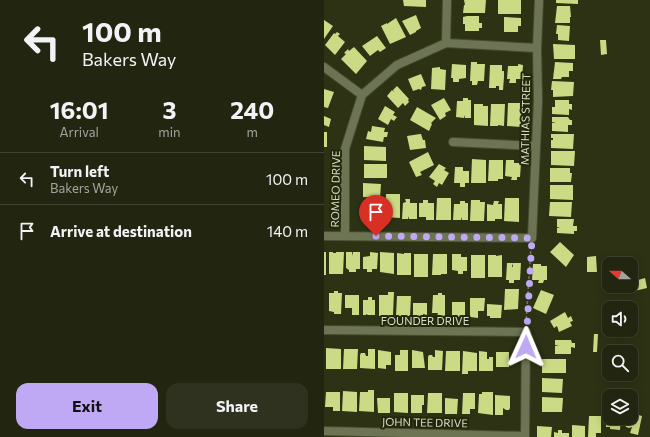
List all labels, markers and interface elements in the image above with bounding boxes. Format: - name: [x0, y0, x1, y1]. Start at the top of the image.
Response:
- text: 100 m: [82, 14, 162, 48]
- icon: left: [16, 16, 68, 68]
- text: Bakers Way: [82, 48, 176, 70]
- street label: MATHIAS STREET: [518, 73, 532, 165]
- text: 16:01: [50, 95, 109, 124]
- text: 3: [162, 95, 176, 124]
- text: 240: [230, 95, 274, 124]
- text: Arrival: [59, 124, 99, 140]
- text: min: [158, 124, 180, 140]
- text: m: [247, 124, 258, 140]
- street label: ROMEO DRIVE: [328, 151, 342, 227]
- text: Turn left: [50, 162, 109, 180]
- icon: left: [16, 168, 38, 190]
- text: 100 m: [266, 170, 308, 188]
- text: Bakers Way: [50, 180, 118, 196]
- pin: [359, 195, 393, 236]
- icon: arrive: [365, 201, 387, 223]
- icon: arrive: [16, 220, 38, 242]
- text: Arrive at destination: [50, 222, 192, 240]
- text: 140 m: [267, 222, 308, 240]
- north arrow: [602, 257, 638, 293]
- map controls: [602, 257, 638, 425]
- button: sound: [602, 301, 638, 337]
- street label: FOUNDER DRIVE: [381, 314, 469, 327]
- position arrow: [505, 326, 547, 368]
- button: search: [602, 345, 638, 381]
- button: Exit: [16, 383, 158, 429]
- button: Share: [166, 383, 308, 429]
- button: layers: [602, 389, 638, 425]
- street label: JOHN TEE DRIVE: [382, 415, 468, 430]

